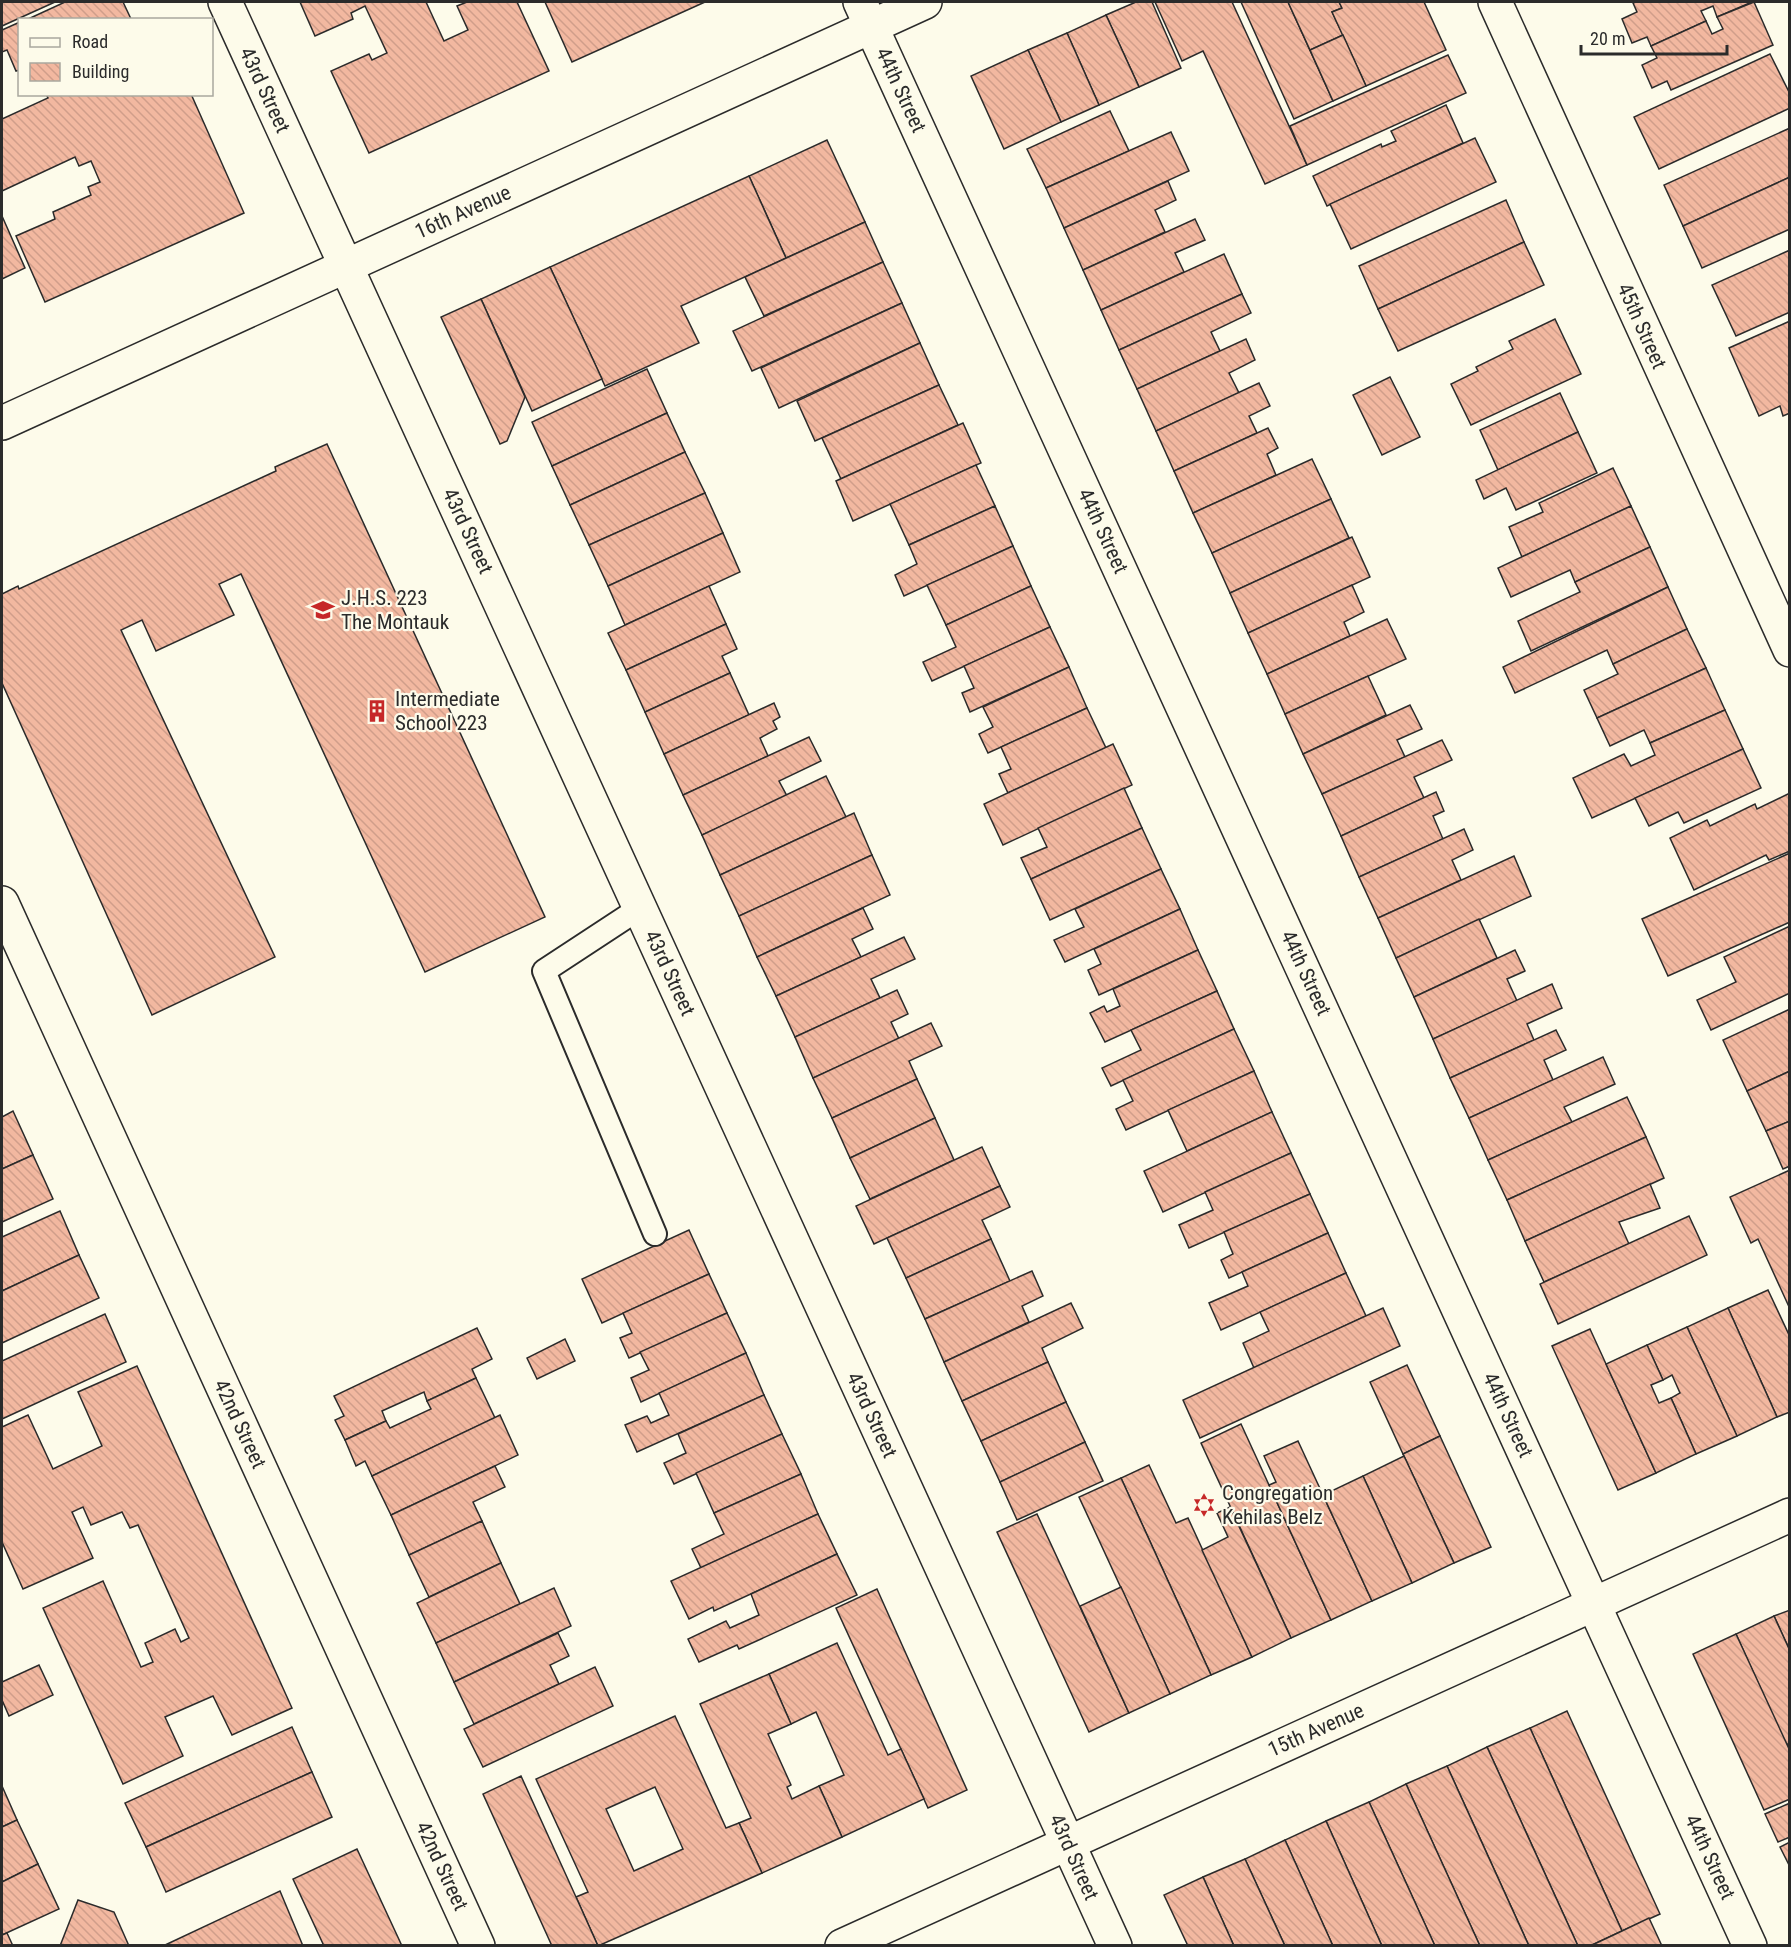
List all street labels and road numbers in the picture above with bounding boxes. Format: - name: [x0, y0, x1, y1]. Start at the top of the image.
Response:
- street label: 43rd Street: [235, 44, 295, 136]
- street label: 44th Street: [871, 44, 931, 136]
- street label: 16th Avenue: [411, 180, 515, 244]
- street label: 45th Street: [1613, 279, 1671, 373]
- street label: 43rd Street: [438, 485, 498, 577]
- street label: 44th Street: [1073, 485, 1133, 577]
- street label: 43rd Street: [640, 927, 700, 1019]
- street label: 44th Street: [1276, 927, 1336, 1019]
- street label: 43rd Street: [842, 1369, 902, 1461]
- street label: 44th Street: [1478, 1369, 1538, 1461]
- street label: 42nd Street: [209, 1376, 271, 1472]
- street label: 15th Avenue: [1264, 1698, 1368, 1762]
- street label: 43rd Street: [1044, 1810, 1104, 1904]
- street label: 44th Street: [1680, 1811, 1740, 1903]
- street label: 42nd Street: [411, 1818, 473, 1914]

